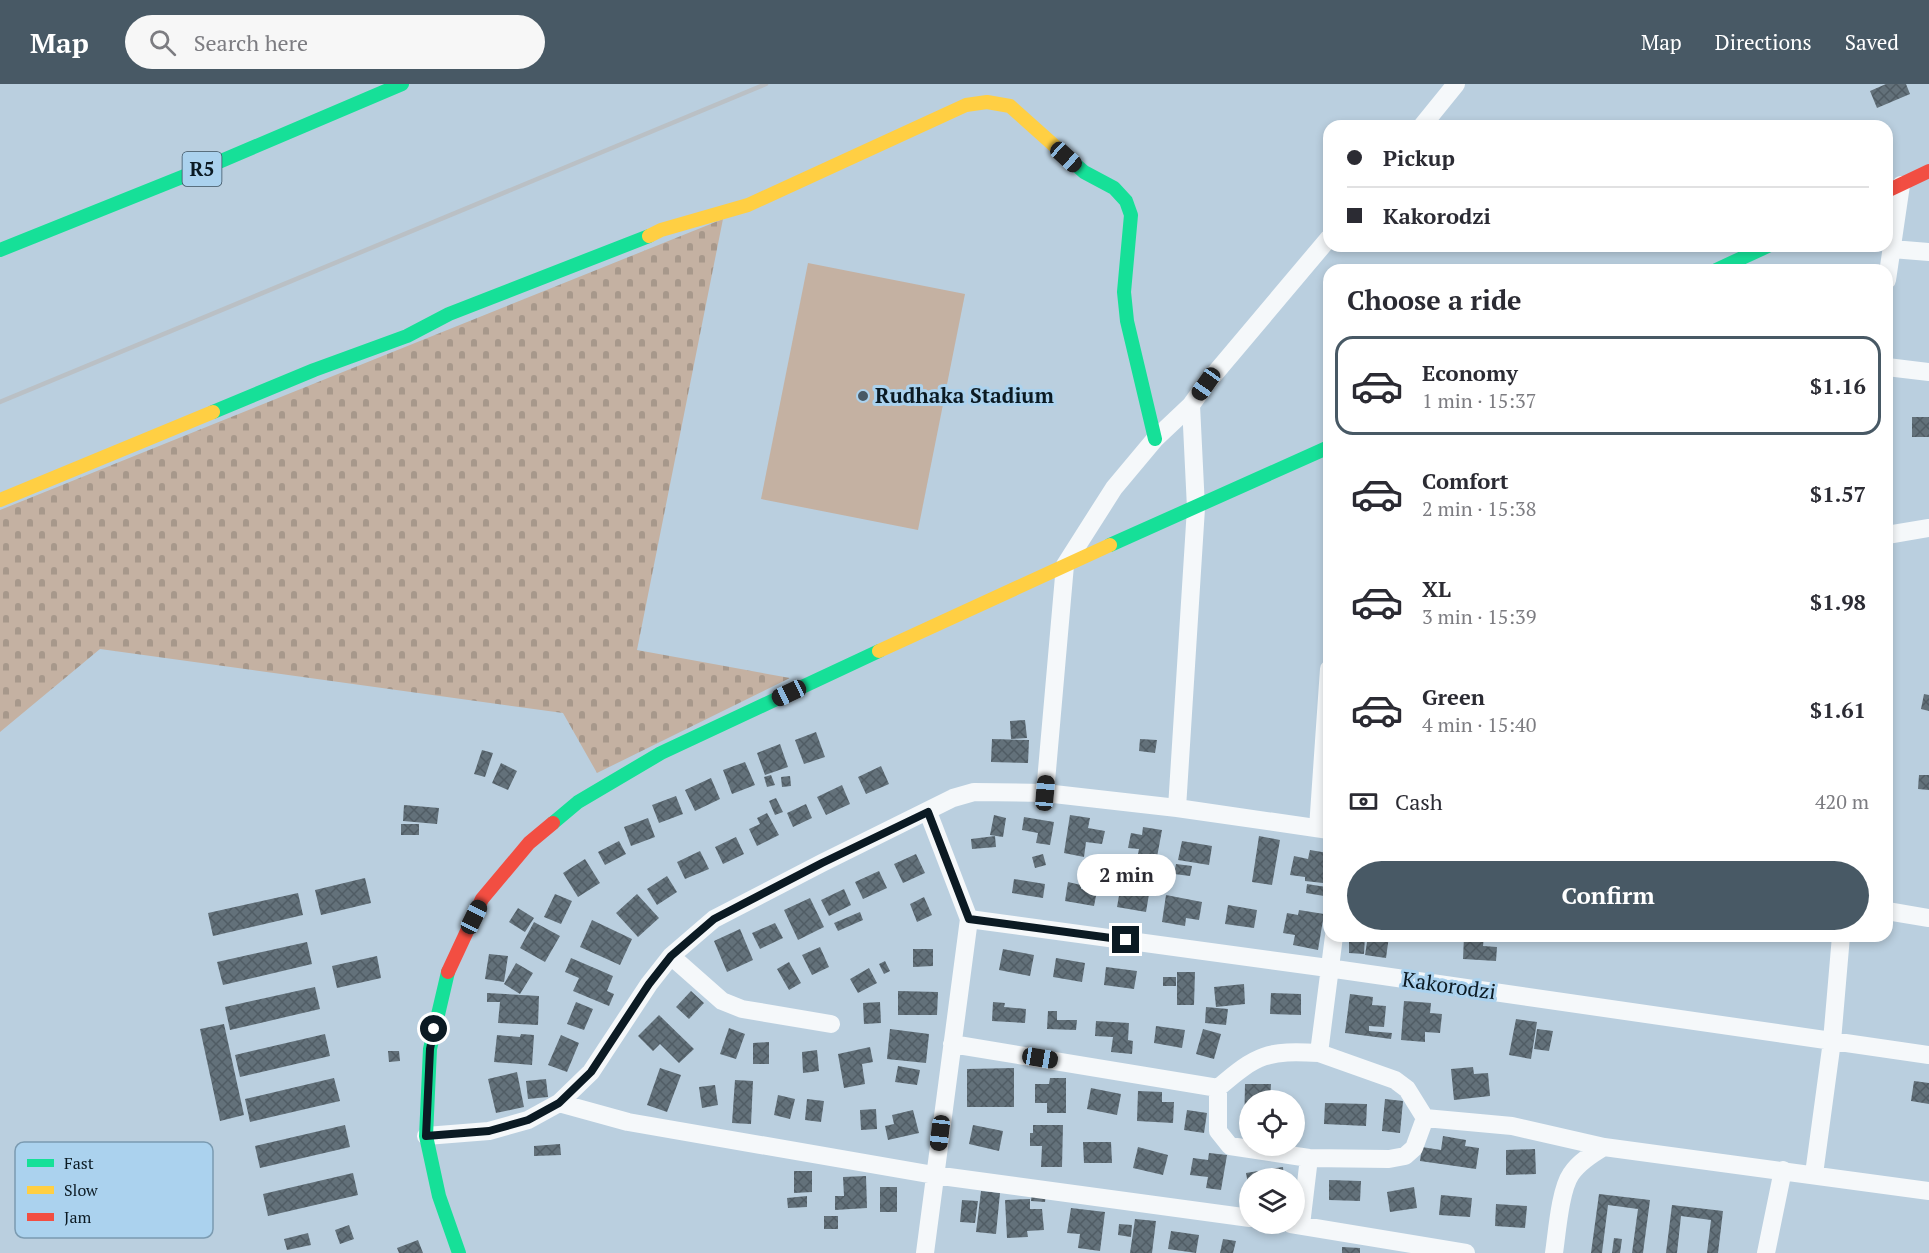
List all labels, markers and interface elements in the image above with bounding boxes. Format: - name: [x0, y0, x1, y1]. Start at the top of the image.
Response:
- search box: [125, 15, 545, 69]
- text: Map: [30, 24, 89, 61]
- icon: search: [146, 26, 179, 59]
- text: Search here: [194, 28, 308, 57]
- text: Map: [1641, 28, 1682, 56]
- text: Directions: [1715, 28, 1812, 56]
- text: Saved: [1845, 28, 1899, 56]
- car: [1047, 138, 1085, 176]
- text: Pickup: [1383, 143, 1455, 172]
- road number: R5: [182, 152, 222, 186]
- text: Kakorodzi: [1383, 201, 1491, 230]
- text: Choose a ride: [1347, 282, 1522, 318]
- text: Economy: [1422, 358, 1518, 387]
- icon: car: [1350, 359, 1404, 413]
- car: [1188, 364, 1224, 404]
- text: $1.16: [1810, 371, 1866, 400]
- place label: Rudhaka Stadium: [875, 381, 1054, 409]
- text: 1 min · 15:37: [1422, 387, 1536, 414]
- marker: Rudhaka Stadium: [856, 389, 870, 403]
- text: Comfort: [1422, 466, 1508, 495]
- icon: car: [1350, 467, 1404, 521]
- text: $1.57: [1810, 479, 1866, 508]
- text: 2 min · 15:38: [1422, 495, 1536, 522]
- text: XL: [1422, 574, 1451, 603]
- icon: car: [1350, 575, 1404, 629]
- text: $1.98: [1810, 587, 1866, 616]
- text: 3 min · 15:39: [1422, 603, 1536, 630]
- car: [769, 677, 809, 709]
- text: Green: [1422, 682, 1485, 711]
- icon: car: [1350, 683, 1404, 737]
- text: $1.61: [1810, 695, 1866, 724]
- text: 4 min · 15:40: [1422, 711, 1536, 738]
- car: [1034, 774, 1056, 812]
- icon: cash: [1347, 785, 1380, 818]
- text: Cash: [1395, 787, 1443, 816]
- text: 420 m: [1815, 788, 1869, 815]
- callout: 2 min: [1076, 853, 1176, 895]
- text: 2 min: [1099, 861, 1154, 888]
- button: Confirm: [1347, 861, 1869, 930]
- car: [458, 897, 490, 937]
- route end: [1112, 926, 1139, 953]
- street label: Kakorodzi: [1401, 965, 1498, 1005]
- route start: [420, 1015, 447, 1042]
- car: [1021, 1046, 1059, 1070]
- map controls: [1239, 1090, 1305, 1234]
- button: locate: [1239, 1090, 1305, 1156]
- car: [929, 1114, 951, 1152]
- legend: [15, 1142, 213, 1238]
- text: Fast: [64, 1152, 94, 1174]
- button: layers: [1239, 1168, 1305, 1234]
- text: Slow: [64, 1179, 98, 1201]
- text: Jam: [64, 1206, 92, 1228]

